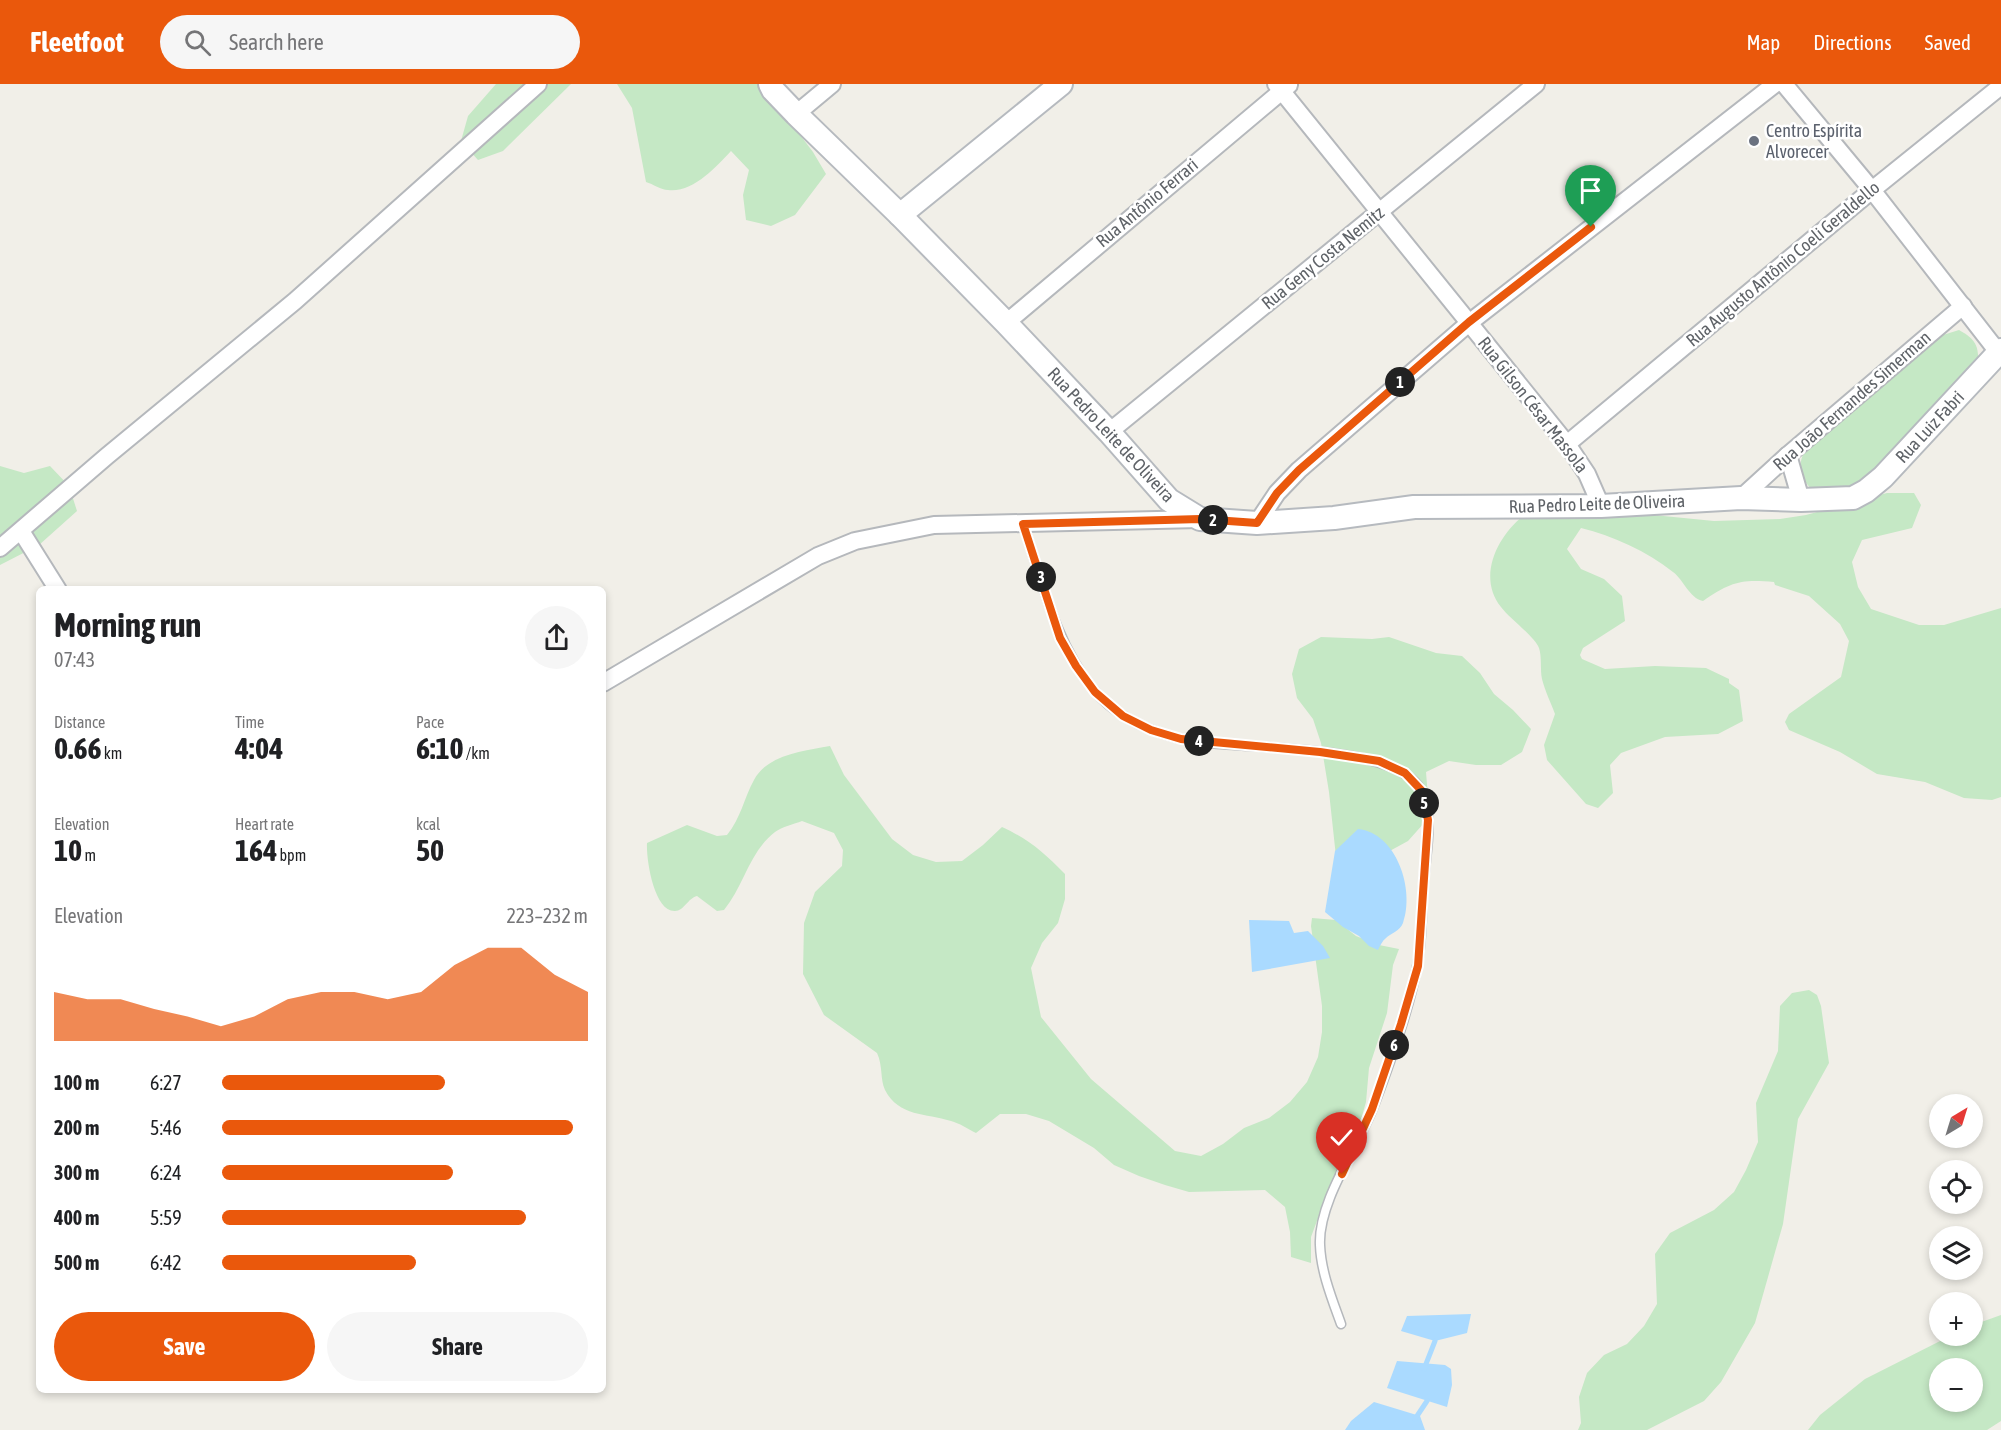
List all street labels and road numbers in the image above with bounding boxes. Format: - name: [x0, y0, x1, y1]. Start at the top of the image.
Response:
- street label: Rua Antônio Ferrari: [1091, 154, 1202, 251]
- street label: Rua Augusto Antônio Coeli Geraldello: [1682, 177, 1884, 351]
- street label: Rua Geny Costa Nemitz: [1257, 202, 1389, 313]
- street label: Rua João Fernandes Simerman: [1769, 326, 1935, 475]
- street label: Rua Gilson César Massola: [1474, 333, 1593, 477]
- street label: Rua Pedro Leite de Oliveira: [1044, 363, 1179, 506]
- street label: Rua Luiz Fabri: [1891, 386, 1968, 467]
- street label: Rua Pedro Leite de Oliveira: [1508, 490, 1685, 517]

